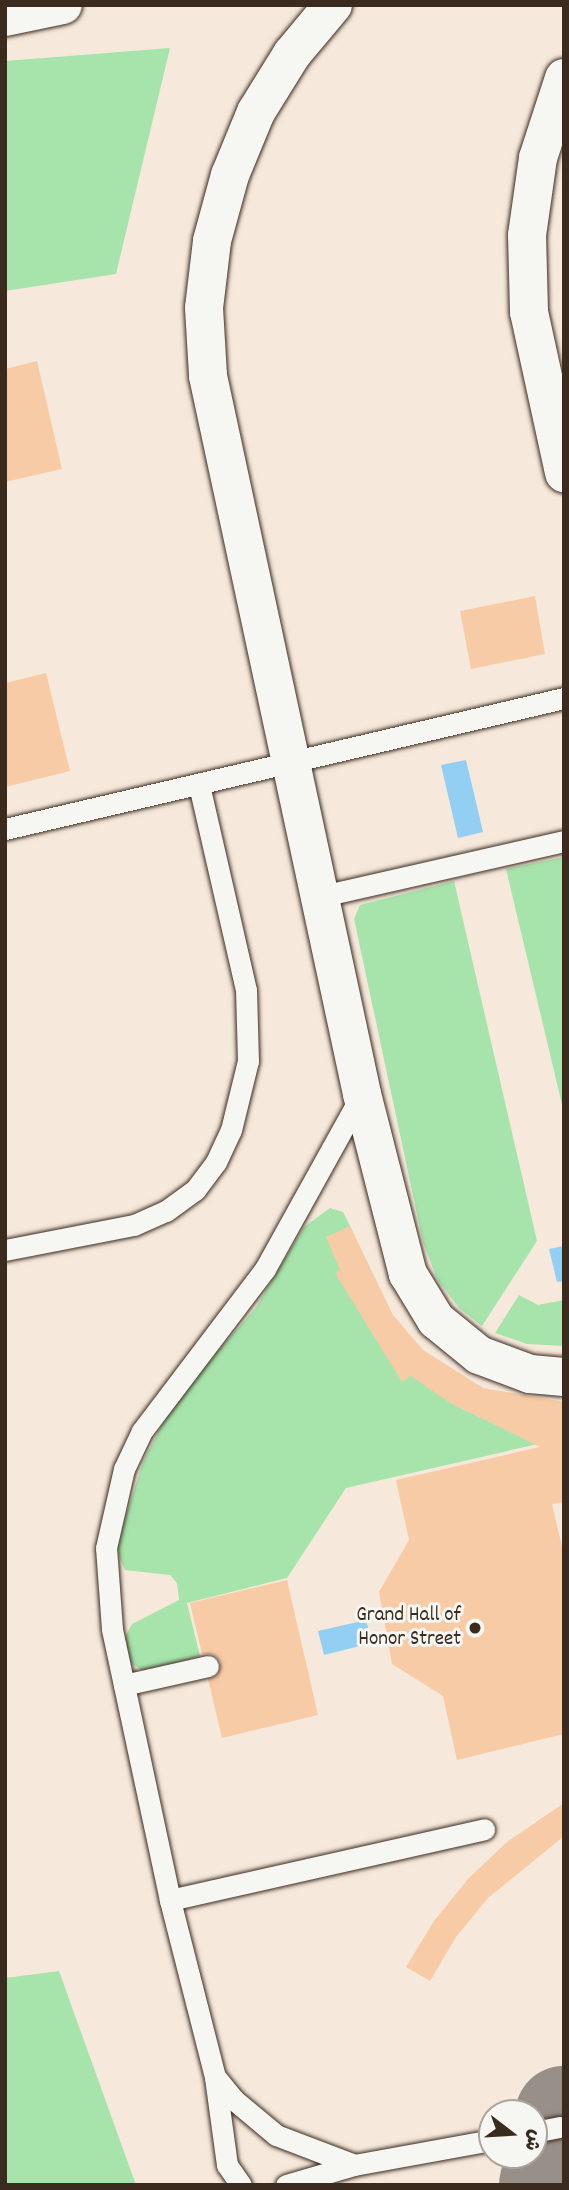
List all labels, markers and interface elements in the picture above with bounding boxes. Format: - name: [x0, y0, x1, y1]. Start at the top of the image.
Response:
- place label: Grand Hall of Honor Street: [356, 1603, 461, 1653]
- marker: Grand Hall of Honor Street: [467, 1620, 483, 1636]
- north arrow: [478, 2099, 548, 2169]
- text: ش: [516, 2126, 548, 2154]

